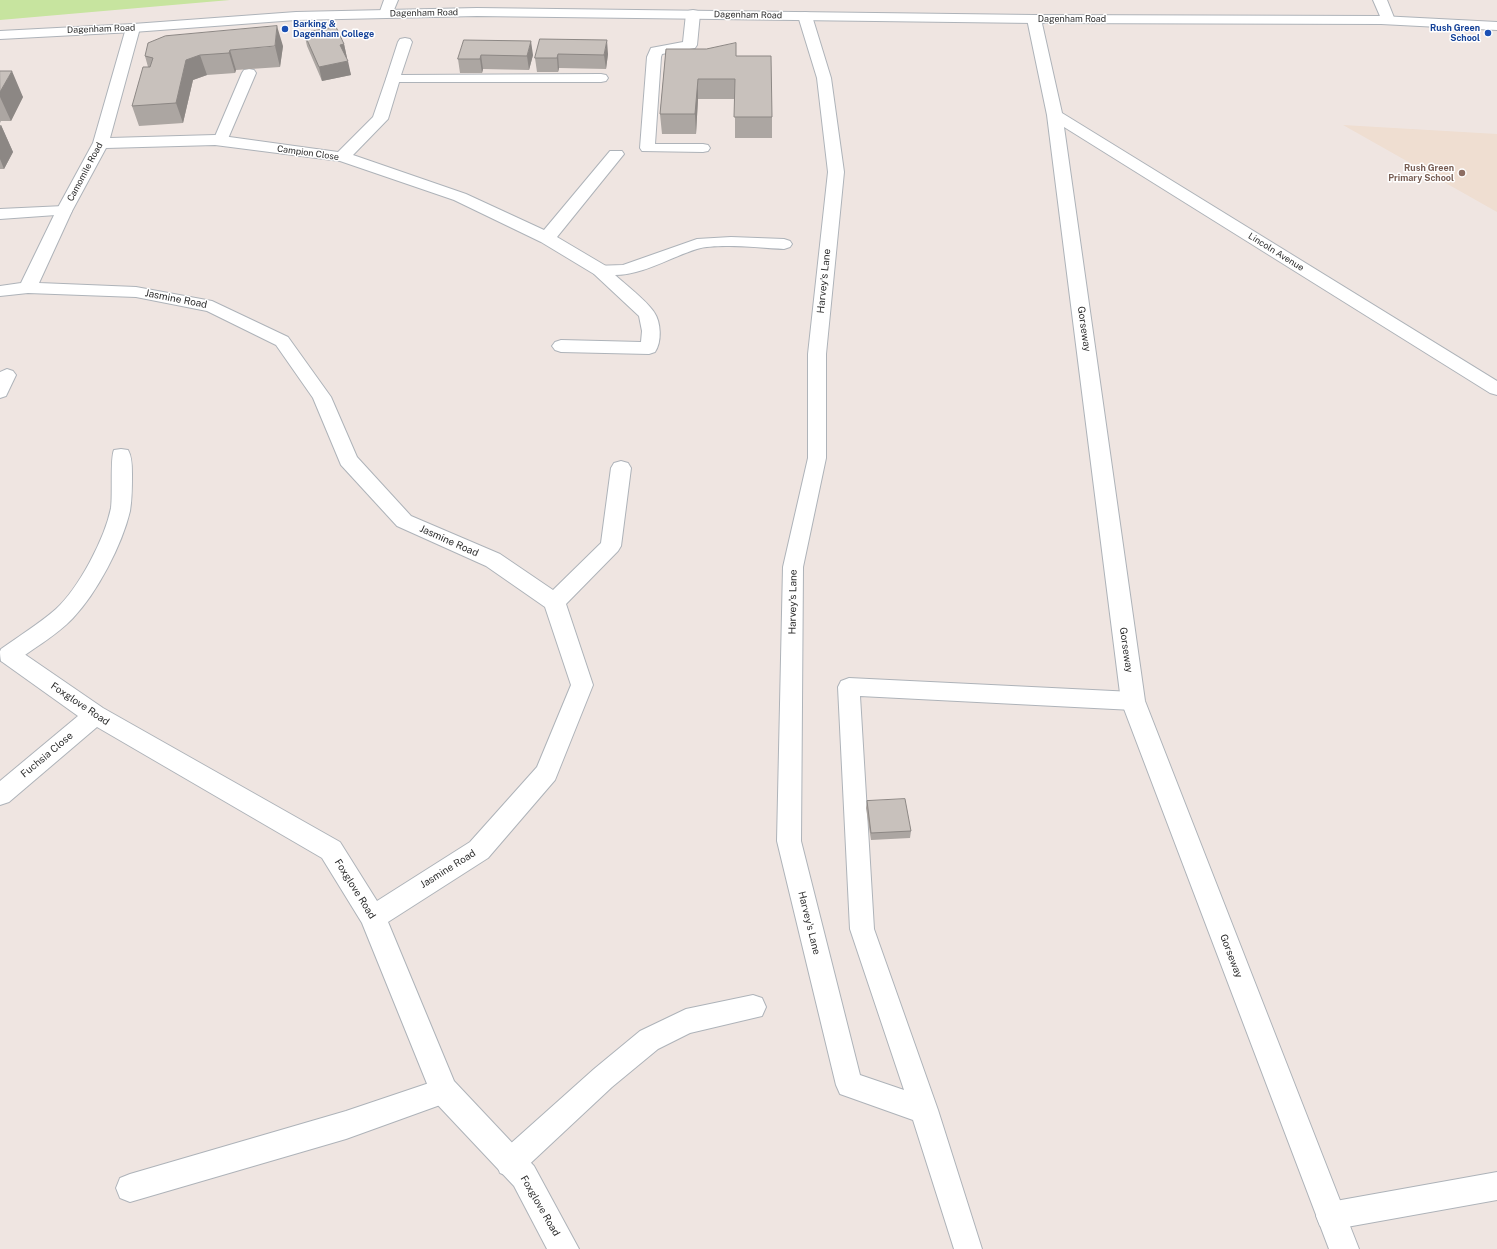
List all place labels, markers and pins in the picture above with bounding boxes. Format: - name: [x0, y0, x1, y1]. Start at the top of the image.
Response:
- place label: Barking & Dagenham College: [293, 19, 374, 40]
- place label: Rush Green School: [1430, 23, 1480, 44]
- marker: Barking & Dagenham College: [280, 24, 290, 34]
- marker: Rush Green School: [1483, 28, 1493, 38]
- place label: Rush Green Primary School: [1388, 163, 1454, 184]
- marker: Rush Green Primary School: [1457, 168, 1467, 178]

